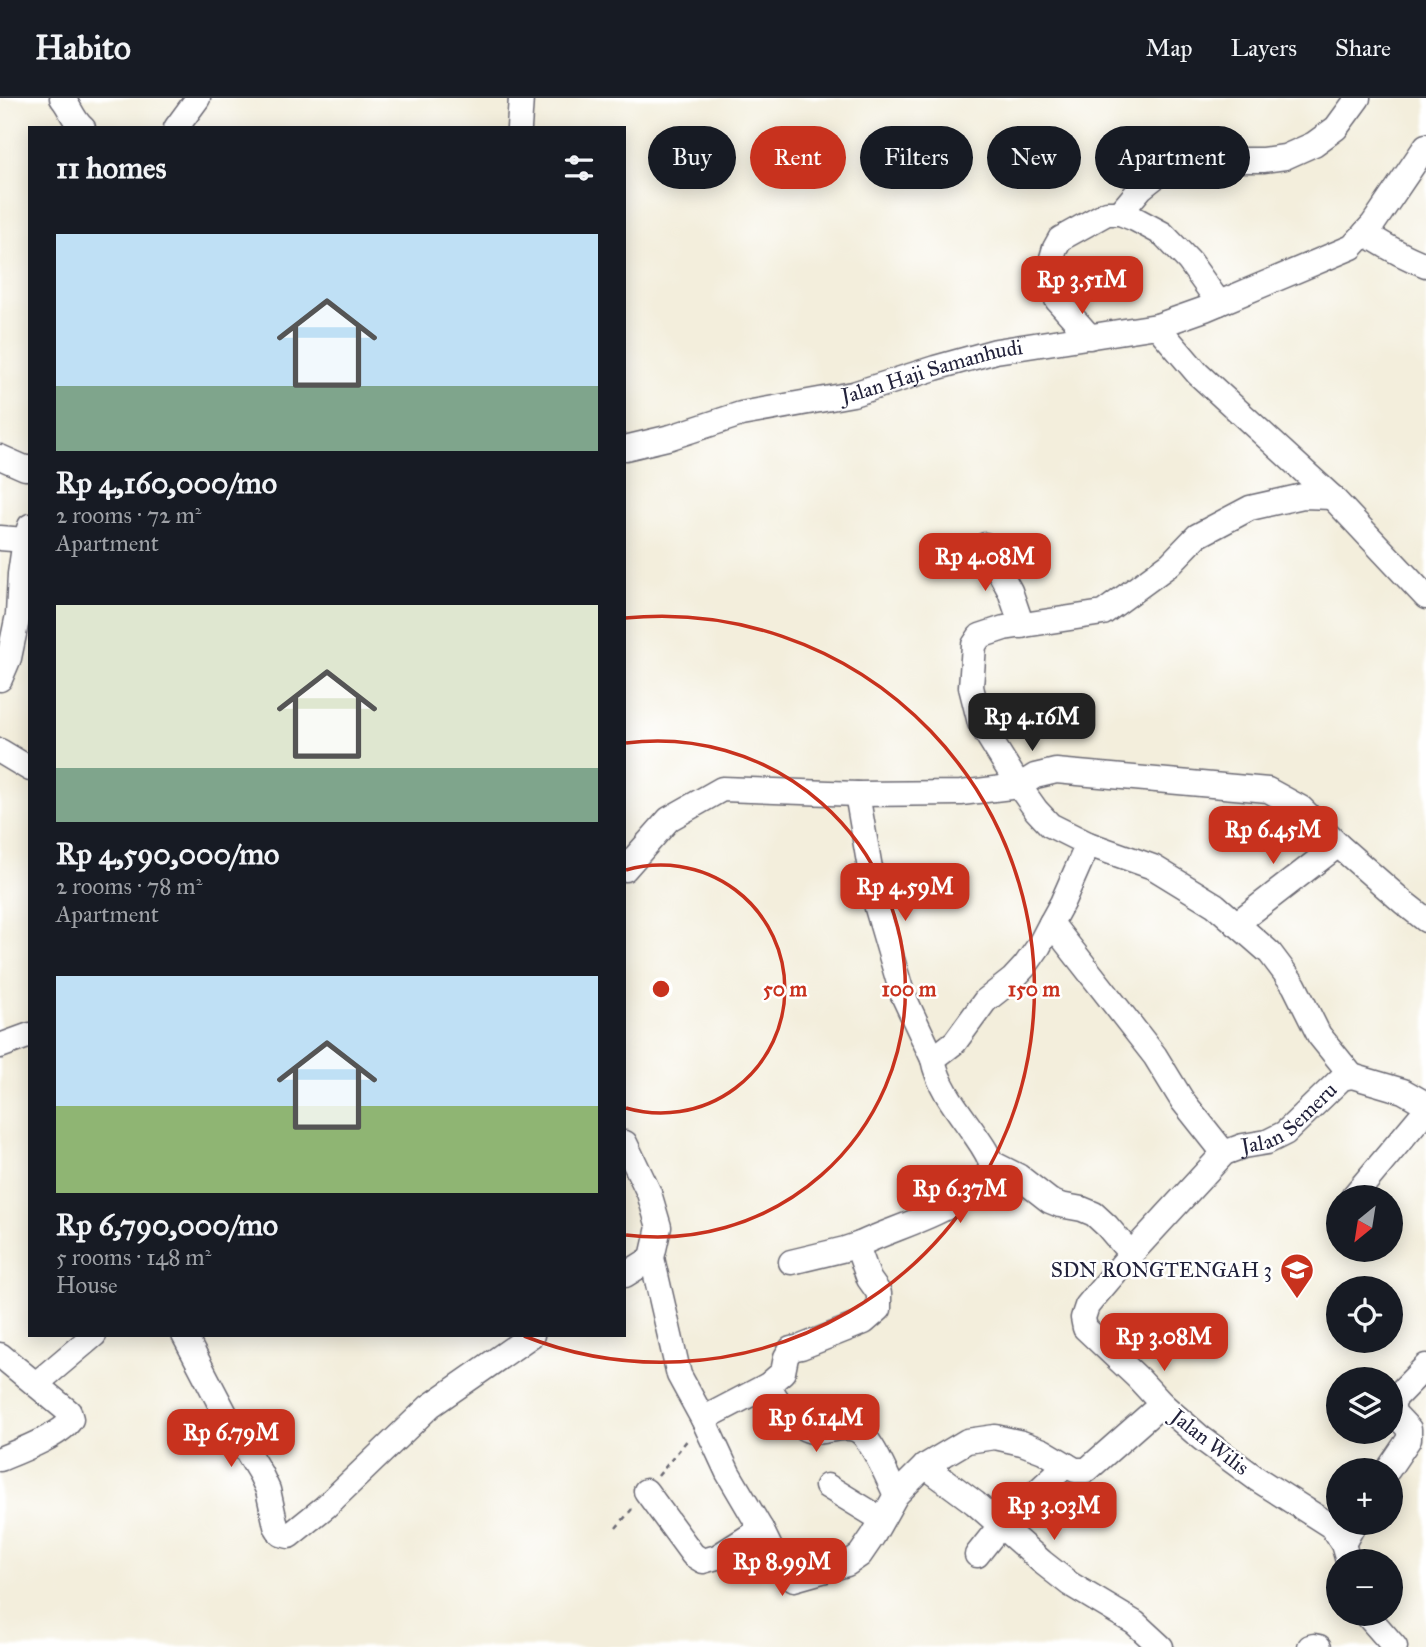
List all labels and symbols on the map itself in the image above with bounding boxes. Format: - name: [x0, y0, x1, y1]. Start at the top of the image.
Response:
- pin: Rp 3.51M: [1010, 256, 1154, 316]
- street label: Jalan Haji Samanhudi: [837, 334, 1025, 409]
- pin: Rp 4.08M: [913, 533, 1057, 593]
- pin: Rp 4.16M: [960, 694, 1104, 753]
- pin: Rp 6.45M: [1201, 806, 1345, 866]
- pin: Rp 4.59M: [833, 864, 977, 923]
- text: 50 m: [763, 976, 807, 1002]
- text: 100 m: [882, 976, 937, 1002]
- text: 150 m: [1008, 976, 1060, 1002]
- centre of rings: [649, 977, 673, 1001]
- street label: Jalan Semeru: [1237, 1077, 1343, 1159]
- pin: Rp 6.37M: [888, 1166, 1032, 1225]
- north arrow: [1326, 1185, 1404, 1262]
- school or university icon: SDN RONGTENGAH 3: [1278, 1251, 1316, 1300]
- place label: SDN RONGTENGAH 3: [1051, 1257, 1272, 1283]
- pin: Rp 3.08M: [1092, 1314, 1236, 1373]
- pin: Rp 6.14M: [744, 1394, 888, 1454]
- street label: Jalan Wilis: [1164, 1402, 1254, 1481]
- pin: Rp 6.79M: [159, 1410, 303, 1469]
- pin: Rp 3.03M: [982, 1482, 1126, 1542]
- pin: Rp 8.99M: [710, 1538, 854, 1598]

